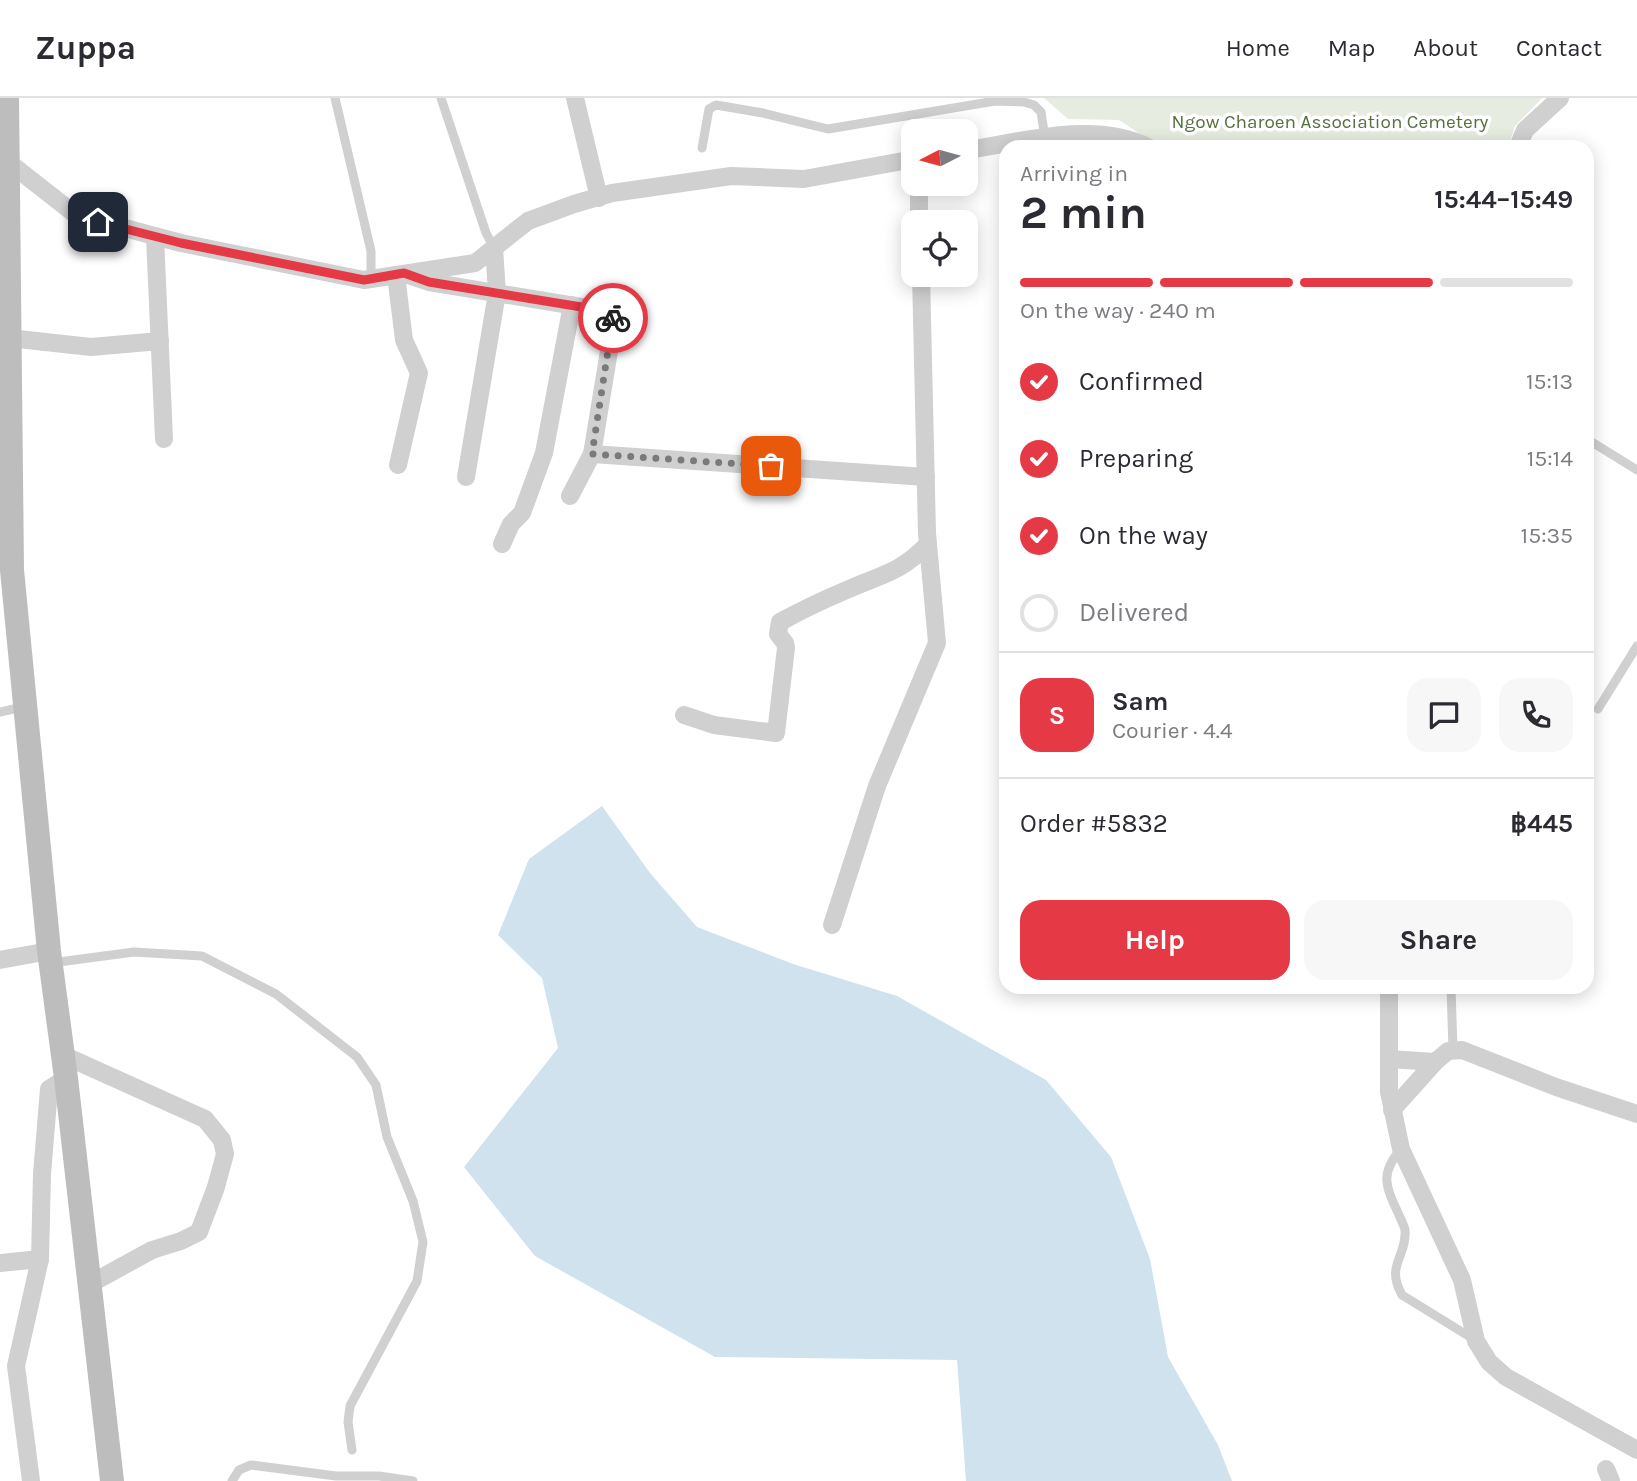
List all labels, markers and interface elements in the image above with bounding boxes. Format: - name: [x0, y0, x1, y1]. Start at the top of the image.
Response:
- text: Zuppa: [35, 29, 136, 67]
- text: Home: [1226, 34, 1290, 62]
- text: Map: [1328, 34, 1375, 62]
- text: About: [1413, 34, 1478, 62]
- text: Contact: [1516, 34, 1602, 62]
- park label: Ngow Charoen Association Cemetery: [1172, 111, 1489, 133]
- north arrow: [901, 119, 978, 196]
- map controls: [901, 119, 978, 287]
- text: Arriving in: [1020, 160, 1128, 187]
- text: 15:44–15:49: [1434, 184, 1573, 215]
- text: 2 min: [1020, 186, 1147, 240]
- pin: [68, 192, 128, 252]
- icon: home: [79, 203, 117, 241]
- button: locate: [901, 210, 978, 287]
- courier: [578, 283, 648, 353]
- text: On the way · 240 m: [1020, 297, 1216, 324]
- icon: bike: [594, 299, 632, 337]
- icon: check: [1020, 363, 1058, 401]
- text: Confirmed: [1079, 366, 1204, 397]
- text: 15:13: [1526, 368, 1573, 395]
- pin: [741, 436, 801, 496]
- icon: check: [1020, 440, 1058, 478]
- text: Preparing: [1079, 443, 1193, 474]
- text: 15:14: [1527, 445, 1573, 472]
- icon: bag: [752, 447, 790, 485]
- icon: check: [1020, 517, 1058, 555]
- text: On the way: [1079, 520, 1208, 551]
- text: 15:35: [1521, 522, 1573, 549]
- text: Delivered: [1079, 597, 1189, 628]
- button: chat: [1407, 678, 1481, 752]
- button: phone: [1499, 678, 1573, 752]
- text: Sam: [1112, 686, 1168, 717]
- text: S: [1049, 700, 1065, 731]
- text: Courier · 4.4: [1112, 717, 1233, 744]
- text: Order #5832: [1020, 808, 1168, 839]
- text: ฿445: [1510, 808, 1573, 839]
- button: Help: [1020, 900, 1290, 980]
- button: Share: [1304, 900, 1573, 980]

